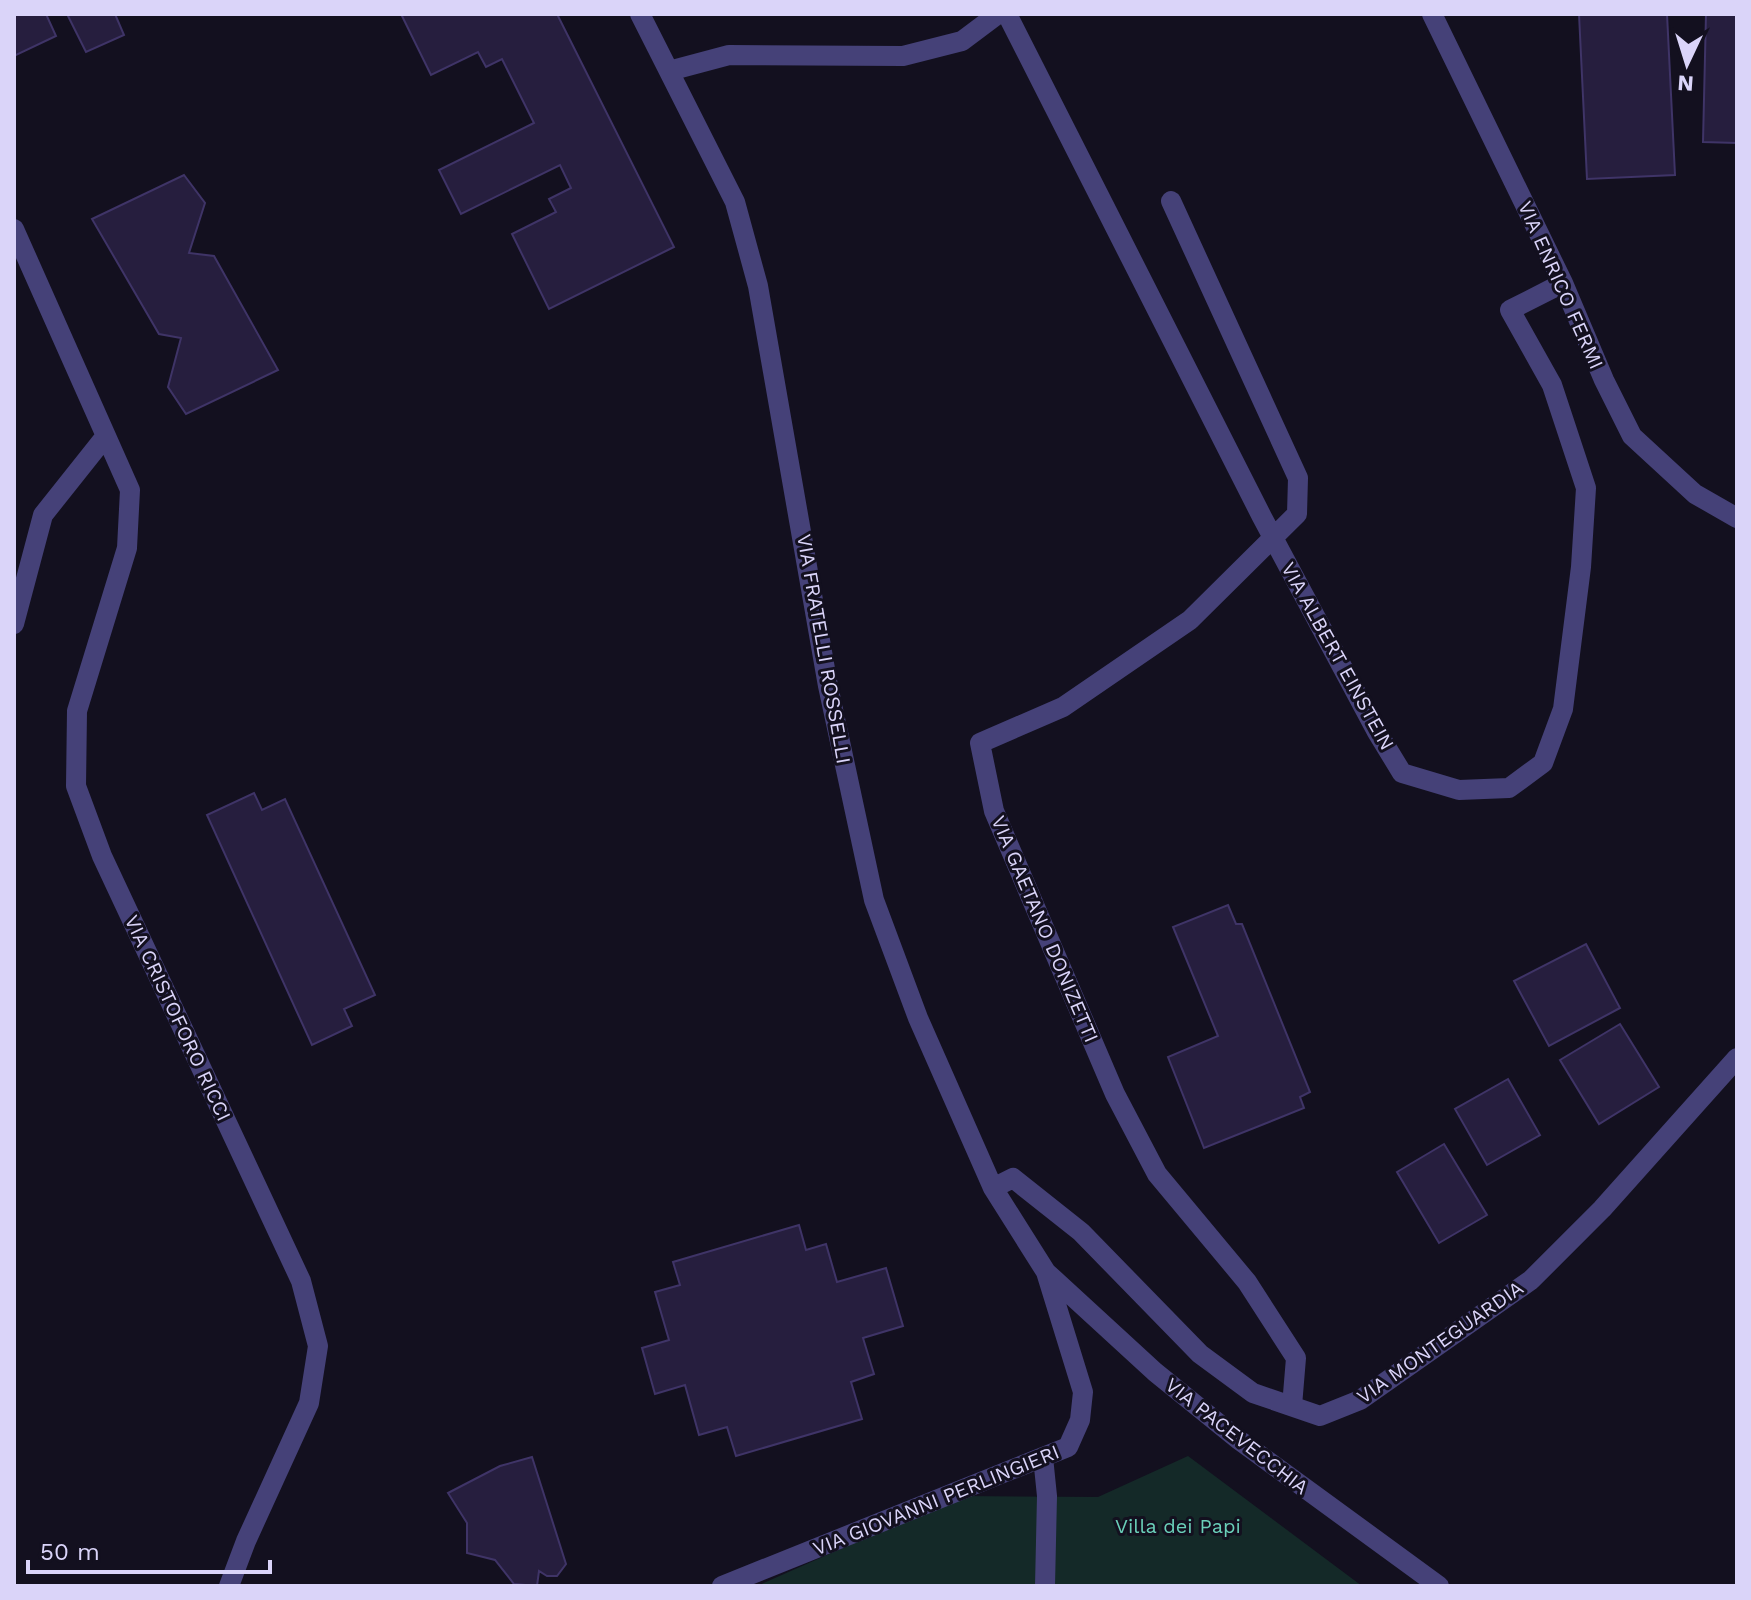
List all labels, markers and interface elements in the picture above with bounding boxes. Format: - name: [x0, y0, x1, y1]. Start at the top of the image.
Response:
- north arrow: [1647, 24, 1727, 104]
- text: N: [1677, 70, 1695, 96]
- street label: VIA ENRICO FERMI: [1513, 197, 1609, 373]
- street label: VIA FRATELLI ROSSELLI: [792, 532, 856, 766]
- street label: VIA ALBERT EINSTEIN: [1276, 558, 1400, 754]
- street label: VIA GAETANO DONIZETTI: [986, 812, 1104, 1046]
- street label: VIA CRISTOFORO RICCI: [120, 911, 236, 1125]
- street label: VIA MONTEGUARDIA: [1352, 1276, 1528, 1408]
- street label: VIA PACEVECCHIA: [1161, 1373, 1313, 1499]
- street label: VIA GIOVANNI PERLINGIERI: [809, 1440, 1063, 1560]
- park label: Villa dei Papi: [1115, 1514, 1241, 1538]
- scale bar: [28, 1524, 270, 1574]
- text: 50 m: [40, 1538, 100, 1566]

